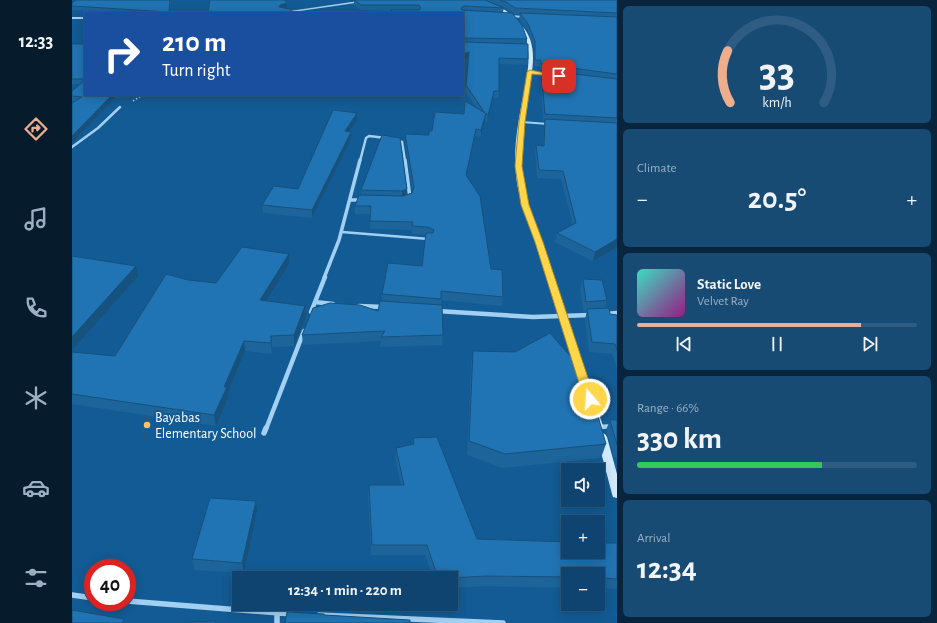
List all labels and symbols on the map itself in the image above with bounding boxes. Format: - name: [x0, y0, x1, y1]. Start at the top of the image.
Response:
- pin: [542, 59, 576, 93]
- position arrow: [569, 378, 611, 420]
- place label: Bayabas Elementary School: [155, 411, 257, 441]
- marker: Bayabas Elementary School: [142, 420, 152, 430]
- speed limit sign: 40: [84, 559, 136, 611]

